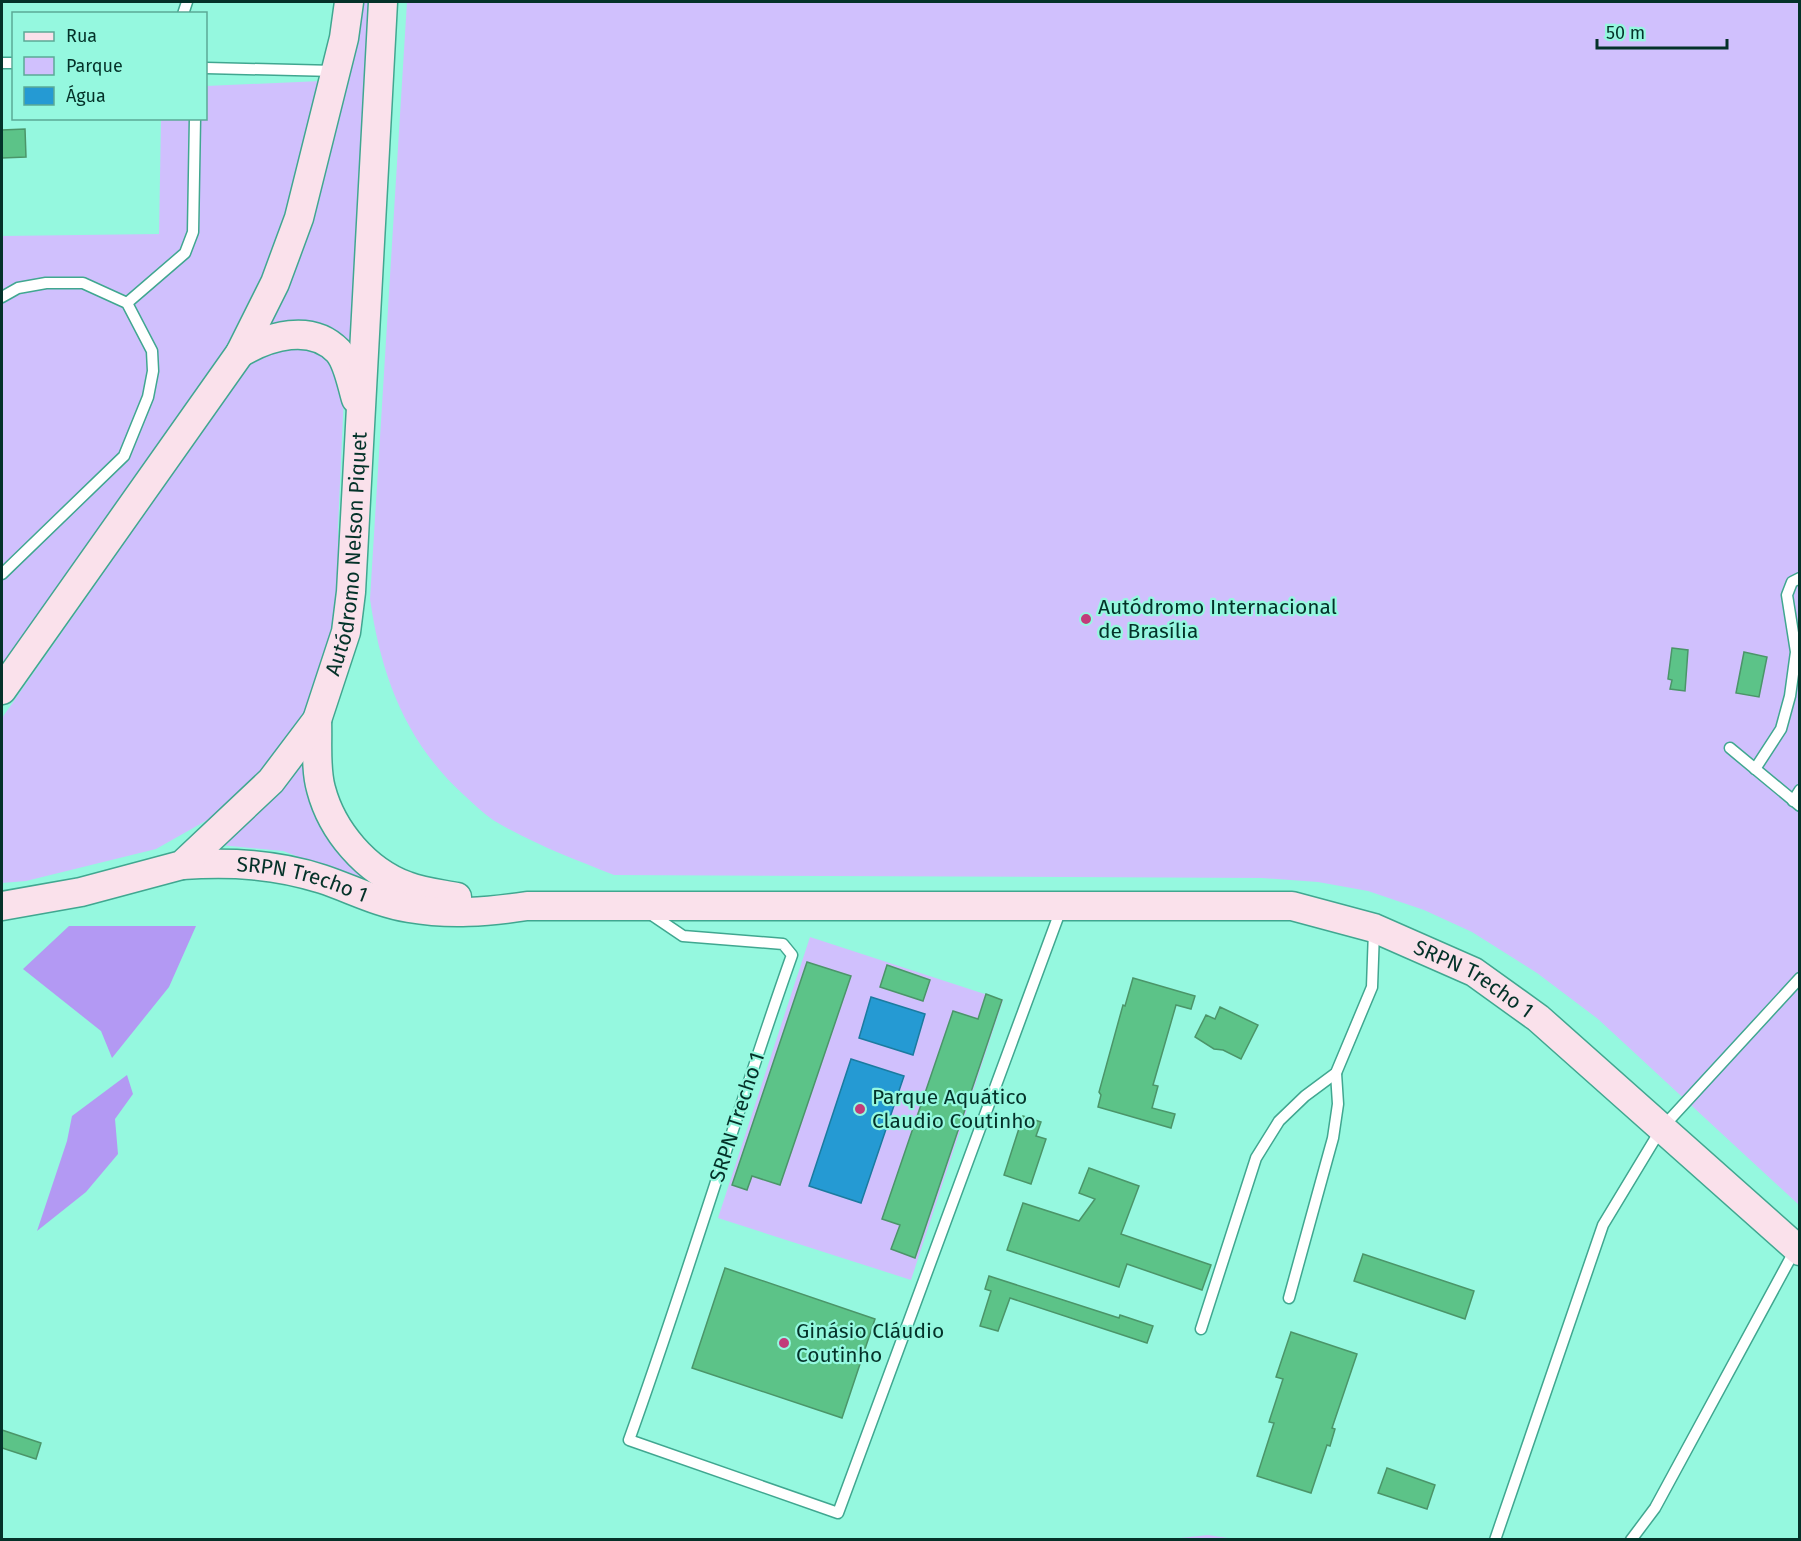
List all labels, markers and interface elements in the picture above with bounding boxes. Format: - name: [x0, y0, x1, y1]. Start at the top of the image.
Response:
- legend: [12, 12, 207, 120]
- scale bar: [1597, 12, 1728, 50]
- text: 50 m: [1606, 22, 1645, 44]
- text: Rua: [66, 25, 97, 47]
- text: Parque: [66, 55, 123, 77]
- text: Água: [66, 84, 106, 107]
- street label: Autódromo Nelson Piquet: [320, 431, 373, 679]
- place label: Autódromo Internacional de Brasília: [1098, 594, 1337, 644]
- marker: Autódromo Internacional de Brasília: [1079, 612, 1093, 626]
- street label: SRPN Trecho 1: [236, 851, 371, 908]
- street label: SRPN Trecho 1: [1410, 934, 1539, 1024]
- street label: SRPN Trecho 1: [704, 1049, 770, 1185]
- place label: Parque Aquático Claudio Coutinho: [872, 1084, 1036, 1134]
- marker: Parque Aquático Claudio Coutinho: [853, 1102, 867, 1116]
- place label: Ginásio Cláudio Coutinho: [796, 1318, 944, 1368]
- marker: Ginásio Cláudio Coutinho: [777, 1336, 791, 1350]

